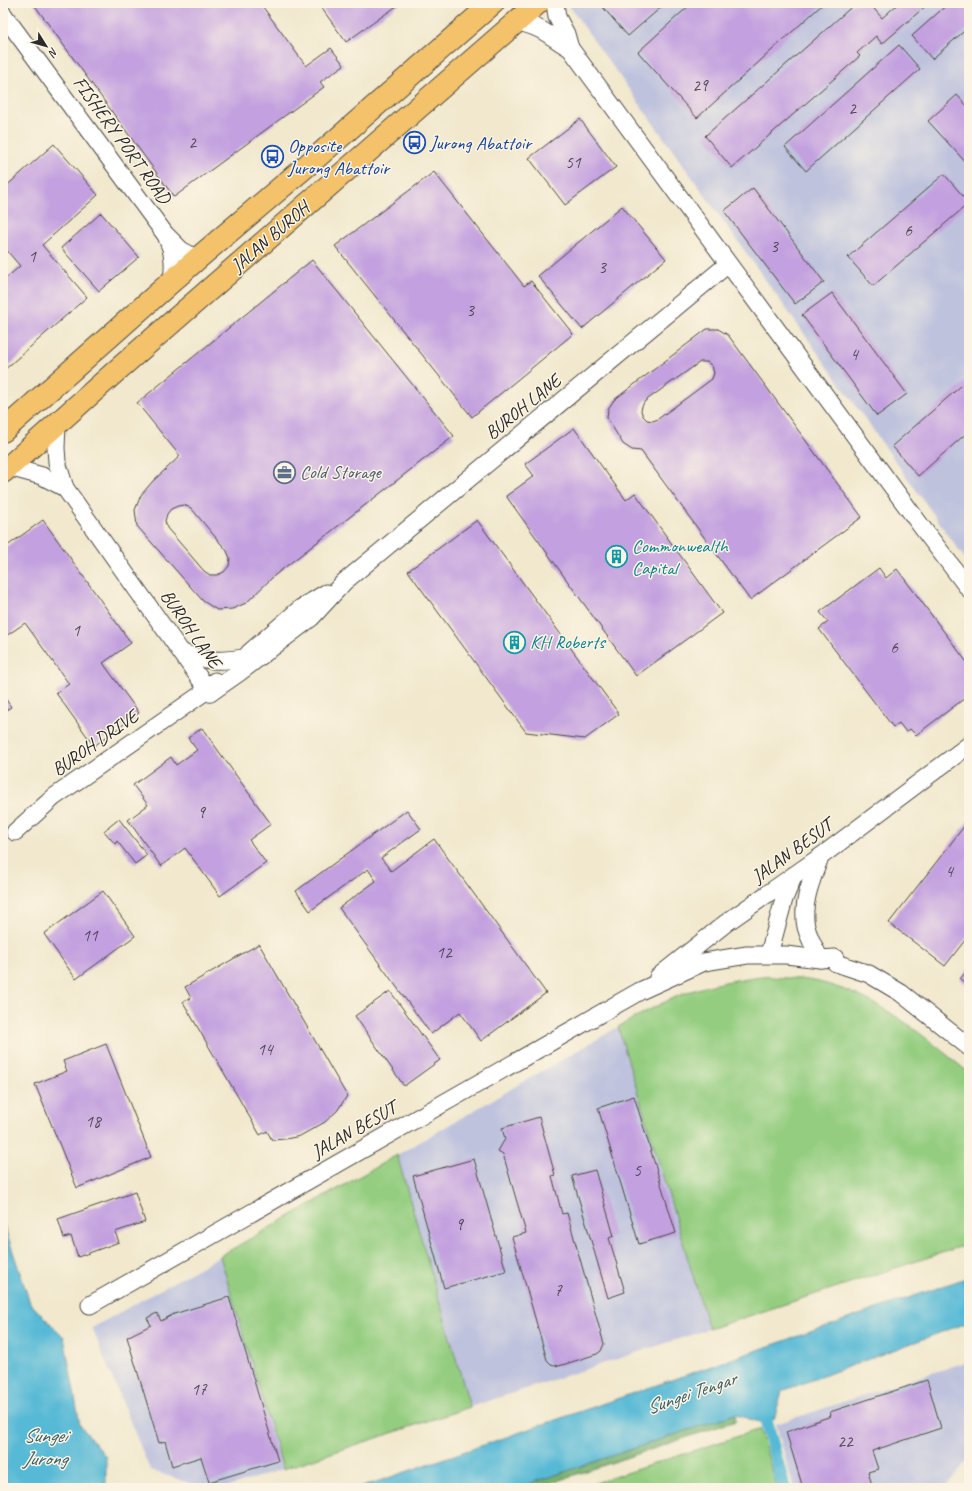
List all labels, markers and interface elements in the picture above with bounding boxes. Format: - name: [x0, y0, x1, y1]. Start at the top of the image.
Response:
- north arrow: [26, 26, 66, 66]
- text: N: [45, 45, 62, 61]
- street label: FISHERY PORT ROAD: [68, 72, 177, 210]
- house number: 29: [692, 75, 709, 96]
- house number: 2: [848, 98, 857, 119]
- bus stop icon: Jurong Abattoir: [401, 130, 427, 156]
- place label: Jurong Abattoir: [429, 131, 533, 155]
- house number: 2: [188, 132, 197, 153]
- place label: Opposite Jurong Abattoir: [287, 134, 391, 180]
- bus stop icon: Opposite Jurong Abattoir: [259, 144, 285, 170]
- house number: 51: [565, 152, 582, 173]
- street label: JALAN BUROH: [225, 194, 317, 278]
- house number: 6: [904, 220, 913, 241]
- house number: 3: [770, 236, 779, 257]
- house number: 1: [28, 246, 37, 267]
- house number: 3: [598, 257, 607, 278]
- house number: 3: [466, 300, 475, 321]
- house number: 4: [850, 344, 860, 365]
- street label: BUROH LANE: [480, 367, 568, 445]
- office icon: Cold Storage: [271, 459, 297, 485]
- place label: Cold Storage: [300, 460, 383, 484]
- place label: Commonwealth Capital: [632, 534, 729, 580]
- building icon: Commonwealth Capital: [603, 544, 629, 570]
- street label: BUROH LANE: [155, 585, 229, 675]
- house number: 1: [72, 620, 81, 641]
- building icon: KH Roberts: [501, 629, 527, 655]
- place label: KH Roberts: [530, 630, 607, 654]
- house number: 6: [890, 637, 899, 658]
- street label: BUROH DRIVE: [47, 703, 145, 782]
- house number: 9: [197, 802, 206, 823]
- street label: JALAN BESUT: [746, 811, 841, 889]
- house number: 4: [945, 861, 955, 882]
- house number: 11: [82, 925, 99, 946]
- house number: 12: [436, 942, 453, 963]
- house number: 14: [257, 1039, 275, 1060]
- street label: JALAN BESUT: [306, 1093, 405, 1164]
- house number: 18: [85, 1111, 103, 1132]
- house number: 5: [633, 1160, 642, 1181]
- house number: 9: [455, 1214, 464, 1235]
- house number: 7: [554, 1280, 563, 1301]
- water label: Sungei Tengar: [643, 1365, 742, 1420]
- house number: 17: [191, 1379, 208, 1400]
- water label: Sungei Jurong: [21, 1423, 72, 1471]
- house number: 22: [837, 1431, 854, 1452]

